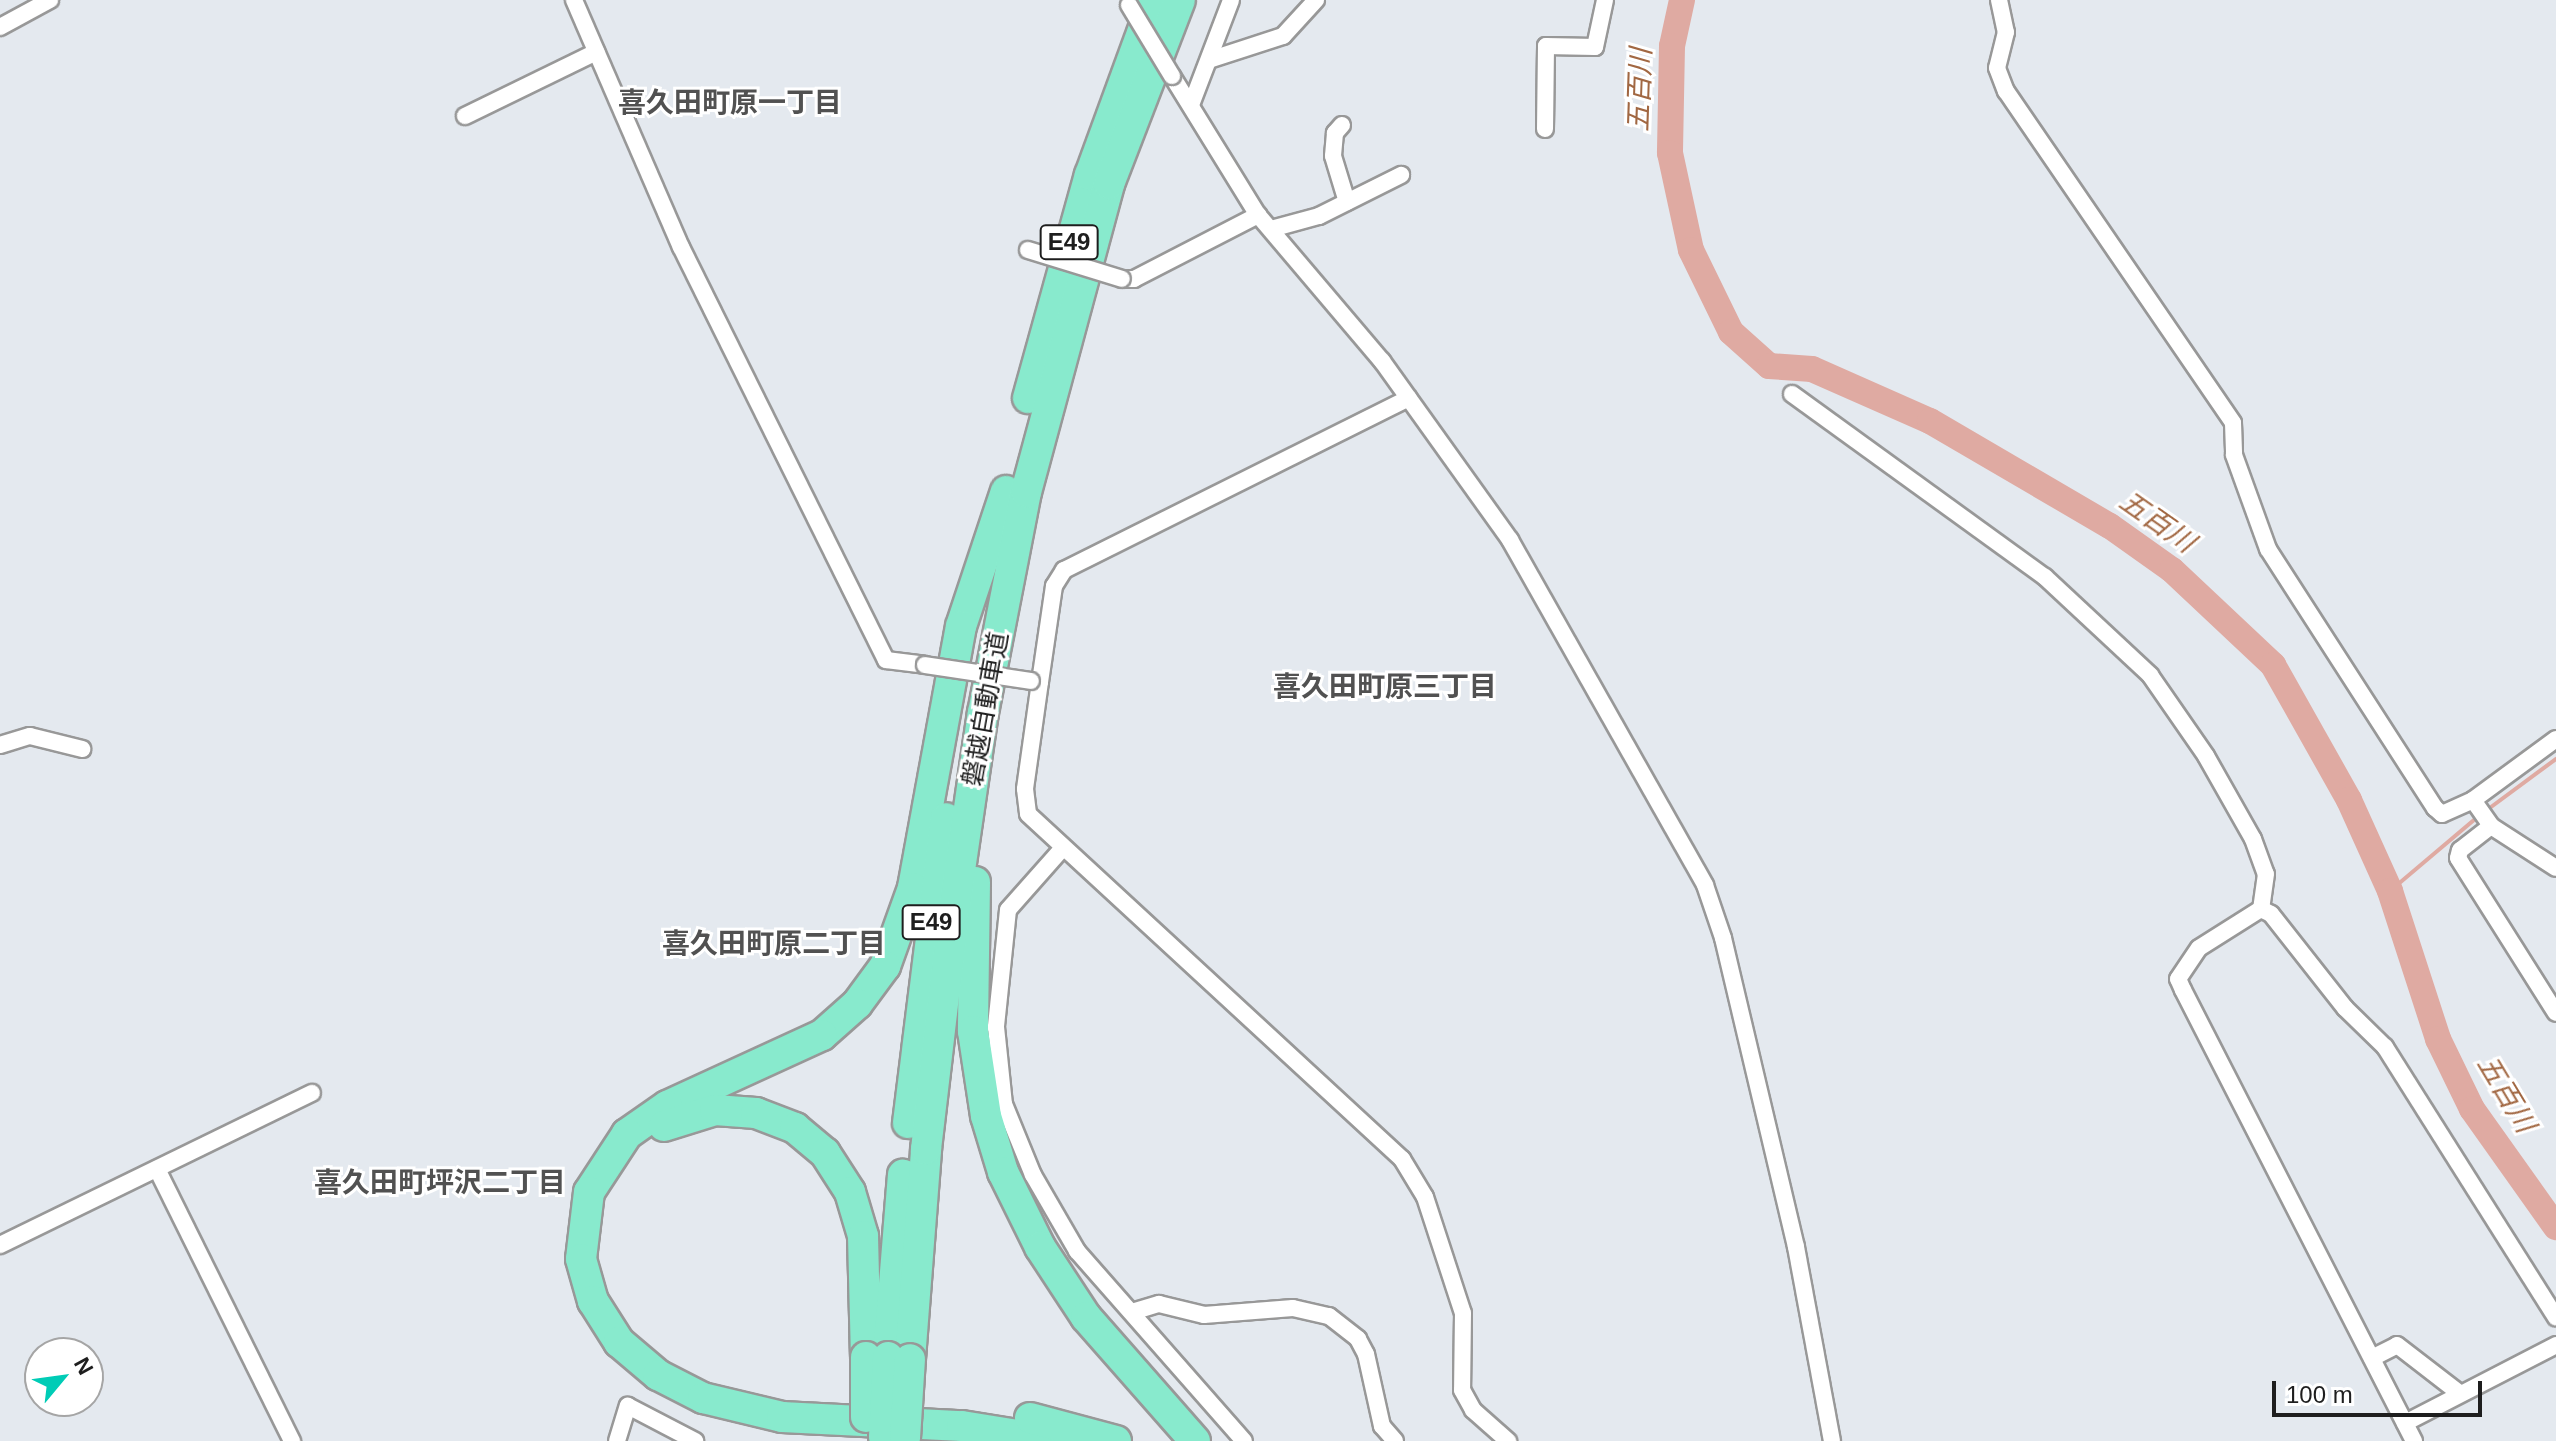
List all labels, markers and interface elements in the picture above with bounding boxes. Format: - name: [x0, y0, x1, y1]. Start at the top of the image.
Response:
- water label: 五百川: [1622, 47, 1658, 133]
- district label: 喜久田町原一丁目: [618, 86, 842, 120]
- road number: E49: [1039, 222, 1099, 262]
- water label: 五百川: [2113, 484, 2201, 560]
- street label: 磐越自動車道: [957, 629, 1015, 789]
- district label: 喜久田町原三丁目: [1273, 670, 1497, 704]
- road number: E49: [901, 902, 961, 942]
- district label: 喜久田町原二丁目: [662, 927, 886, 961]
- water label: 五百川: [2470, 1049, 2542, 1139]
- district label: 喜久田町坪沢二丁目: [314, 1166, 566, 1200]
- north arrow: [24, 1337, 104, 1417]
- text: N: [69, 1353, 98, 1379]
- scale bar: [2276, 1365, 2486, 1415]
- text: 100 m: [2286, 1381, 2353, 1408]

